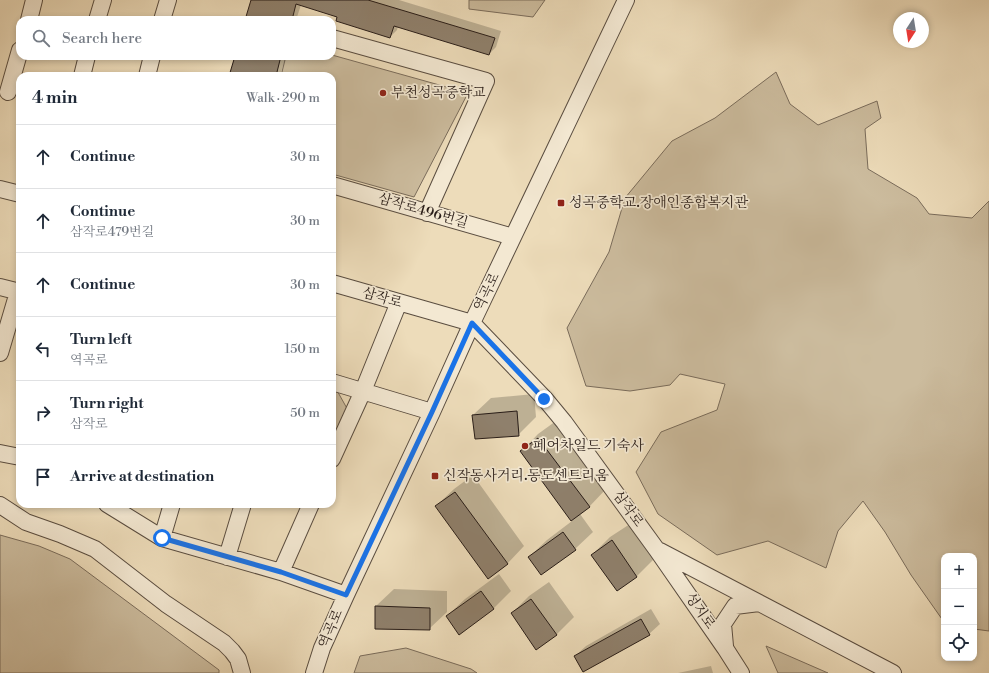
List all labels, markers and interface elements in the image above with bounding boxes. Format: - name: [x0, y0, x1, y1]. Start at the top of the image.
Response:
- north arrow: [893, 12, 929, 48]
- search box: [16, 16, 336, 60]
- icon: search: [30, 27, 52, 49]
- text: Search here: [62, 29, 142, 48]
- place label: 부천성곡중학교: [391, 84, 486, 102]
- text: 4 min: [32, 87, 77, 109]
- marker: 부천성곡중학교: [378, 88, 388, 98]
- text: Walk · 290 m: [246, 90, 320, 106]
- icon: ahead: [32, 146, 54, 168]
- text: Continue: [70, 147, 135, 166]
- text: 30 m: [290, 149, 320, 165]
- street label: 삼작로496번길: [376, 190, 470, 232]
- place label: 성곡중학교.장애인종합복지관: [569, 194, 748, 212]
- marker: 성곡중학교.장애인종합복지관: [556, 198, 566, 208]
- text: Continue: [70, 202, 135, 221]
- icon: ahead: [32, 210, 54, 232]
- text: 30 m: [290, 213, 320, 229]
- text: 삼작로479번길: [70, 224, 154, 240]
- street label: 역곡로: [470, 269, 504, 314]
- icon: ahead: [32, 274, 54, 296]
- text: Continue: [70, 275, 135, 294]
- text: 30 m: [290, 277, 320, 293]
- street label: 삼작로: [360, 284, 404, 312]
- text: Turn left: [70, 330, 132, 349]
- icon: left: [32, 338, 54, 360]
- text: 150 m: [285, 341, 320, 357]
- text: 역곡로: [70, 352, 108, 368]
- route end: [535, 390, 553, 408]
- text: Turn right: [70, 394, 144, 413]
- icon: right: [32, 402, 54, 424]
- text: 50 m: [290, 405, 320, 421]
- text: 삼작로: [70, 416, 108, 432]
- place label: 페어차일드 기숙사: [533, 437, 645, 455]
- marker: 페어차일드 기숙사: [520, 441, 530, 451]
- icon: arrive: [32, 466, 54, 488]
- text: Arrive at destination: [70, 467, 214, 486]
- place label: 신작동사거리.동도센트리움: [443, 467, 609, 485]
- marker: 신작동사거리.동도센트리움: [430, 471, 440, 481]
- street label: 삼작로: [609, 487, 647, 531]
- route start: [153, 529, 171, 547]
- map controls: [941, 553, 977, 661]
- button: +: [941, 553, 977, 589]
- street label: 성지로: [681, 589, 719, 633]
- button: −: [941, 589, 977, 625]
- street label: 역곡로: [315, 606, 347, 651]
- button: locate: [941, 625, 977, 661]

